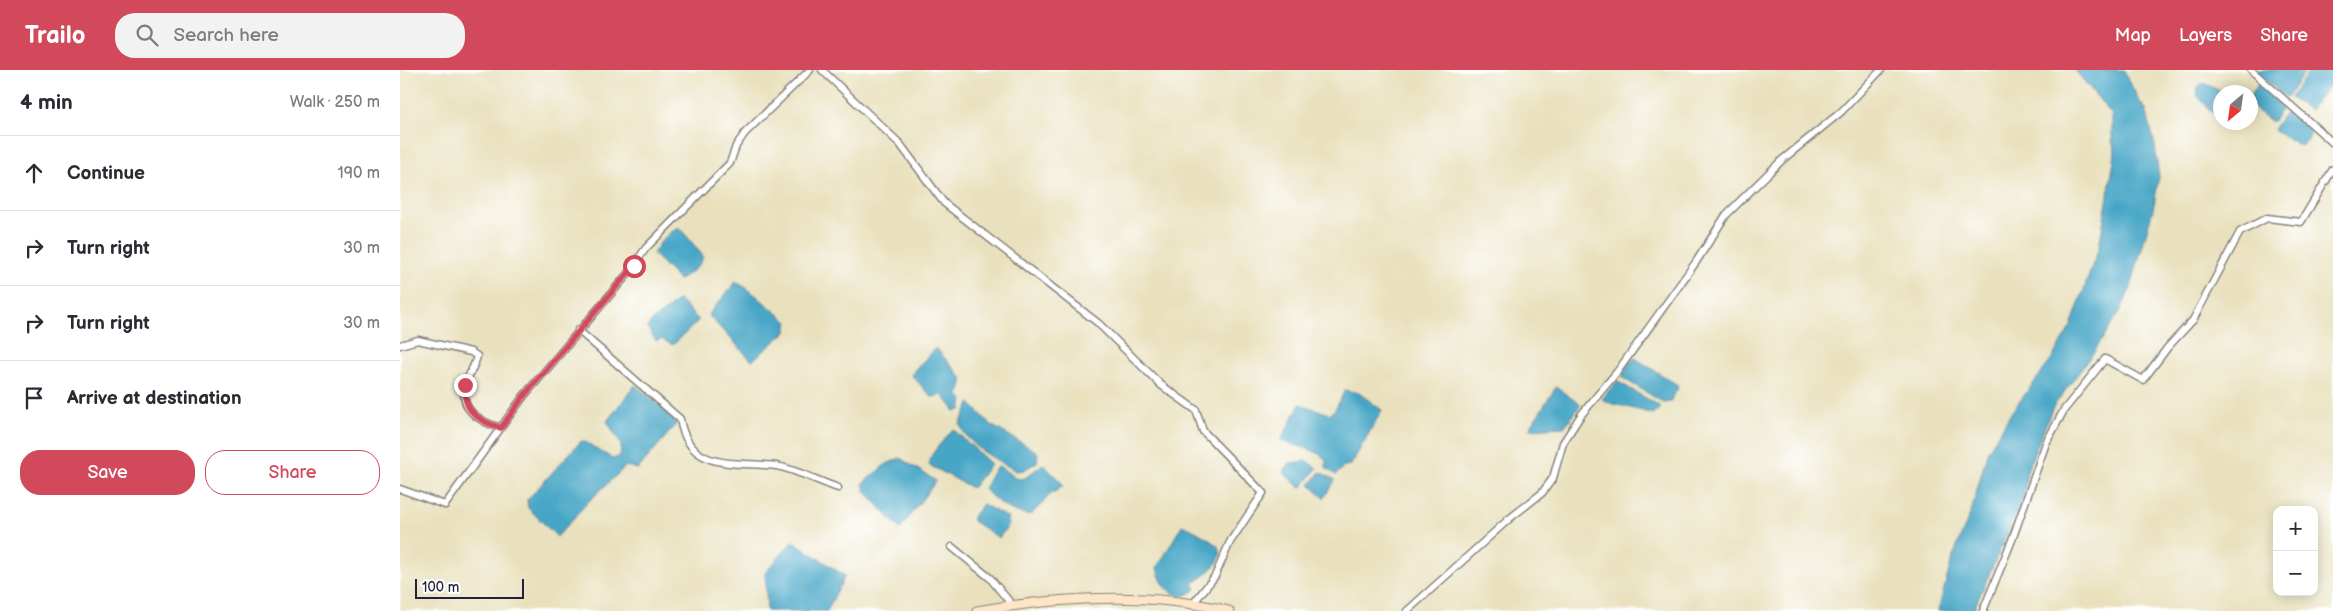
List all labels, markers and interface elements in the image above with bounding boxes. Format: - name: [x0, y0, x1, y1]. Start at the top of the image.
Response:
- search box: [115, 13, 465, 58]
- text: Trailo: [25, 21, 85, 50]
- icon: search: [133, 21, 161, 49]
- text: Search here: [173, 24, 279, 47]
- text: Map: [2115, 25, 2151, 46]
- text: Layers: [2179, 25, 2232, 46]
- text: Share: [2260, 25, 2308, 46]
- north arrow: [2213, 85, 2258, 130]
- text: 4 min: [20, 90, 73, 115]
- text: Walk · 250 m: [290, 93, 380, 112]
- icon: ahead: [20, 159, 48, 187]
- text: Continue: [67, 162, 145, 185]
- text: 190 m: [338, 164, 380, 183]
- icon: right: [20, 234, 48, 262]
- text: Turn right: [67, 237, 150, 260]
- text: 30 m: [343, 239, 380, 258]
- route start: [623, 255, 646, 278]
- icon: right: [20, 309, 48, 337]
- text: Turn right: [67, 312, 150, 335]
- text: 30 m: [343, 314, 380, 333]
- route end: [454, 374, 477, 397]
- icon: arrive: [20, 384, 48, 412]
- text: Arrive at destination: [67, 387, 242, 410]
- button: Save: [20, 450, 195, 495]
- button: Share: [205, 450, 380, 495]
- map controls: [2273, 506, 2318, 596]
- button: +: [2273, 506, 2318, 551]
- button: −: [2273, 551, 2318, 596]
- scale bar: [415, 576, 524, 599]
- text: 100 m: [422, 579, 459, 596]

